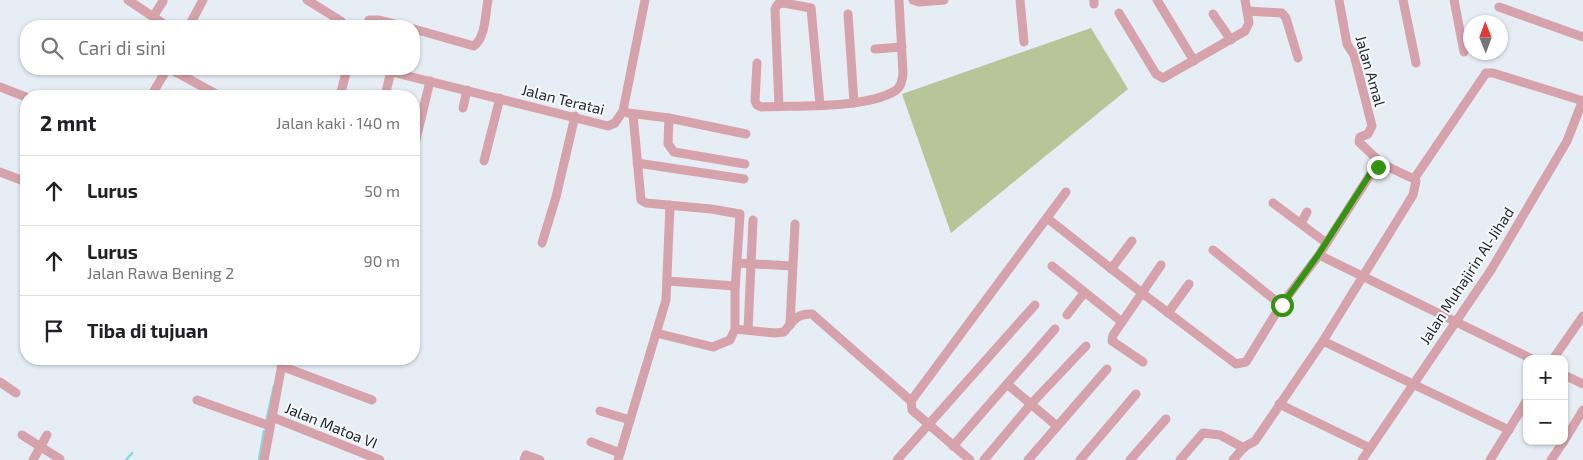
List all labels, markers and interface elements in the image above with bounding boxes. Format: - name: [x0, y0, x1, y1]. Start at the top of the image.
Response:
- north arrow: [1463, 15, 1508, 60]
- search box: [20, 20, 420, 75]
- street label: Jalan Amal: [1352, 33, 1390, 109]
- icon: search: [38, 34, 66, 62]
- text: Cari di sini: [78, 36, 166, 59]
- street label: Jalan Teratai: [520, 80, 607, 118]
- text: 2 mnt: [40, 110, 96, 135]
- text: Jalan kaki · 140 m: [276, 113, 400, 132]
- route end: [1367, 156, 1390, 179]
- icon: ahead: [40, 177, 68, 205]
- text: Lurus: [87, 179, 138, 202]
- text: 50 m: [364, 181, 400, 200]
- street label: Jalan Muhajirin Al-Jihad: [1415, 204, 1518, 348]
- text: Lurus: [87, 240, 138, 263]
- icon: ahead: [40, 247, 68, 275]
- text: 90 m: [364, 251, 400, 270]
- text: Jalan Rawa Bening 2: [87, 263, 234, 282]
- route start: [1271, 294, 1294, 317]
- icon: arrive: [40, 317, 68, 345]
- text: Tiba di tujuan: [87, 319, 208, 342]
- map controls: [1523, 355, 1568, 445]
- button: +: [1523, 355, 1568, 400]
- street label: Jalan Matoa VI: [283, 398, 380, 452]
- button: −: [1523, 400, 1568, 445]

